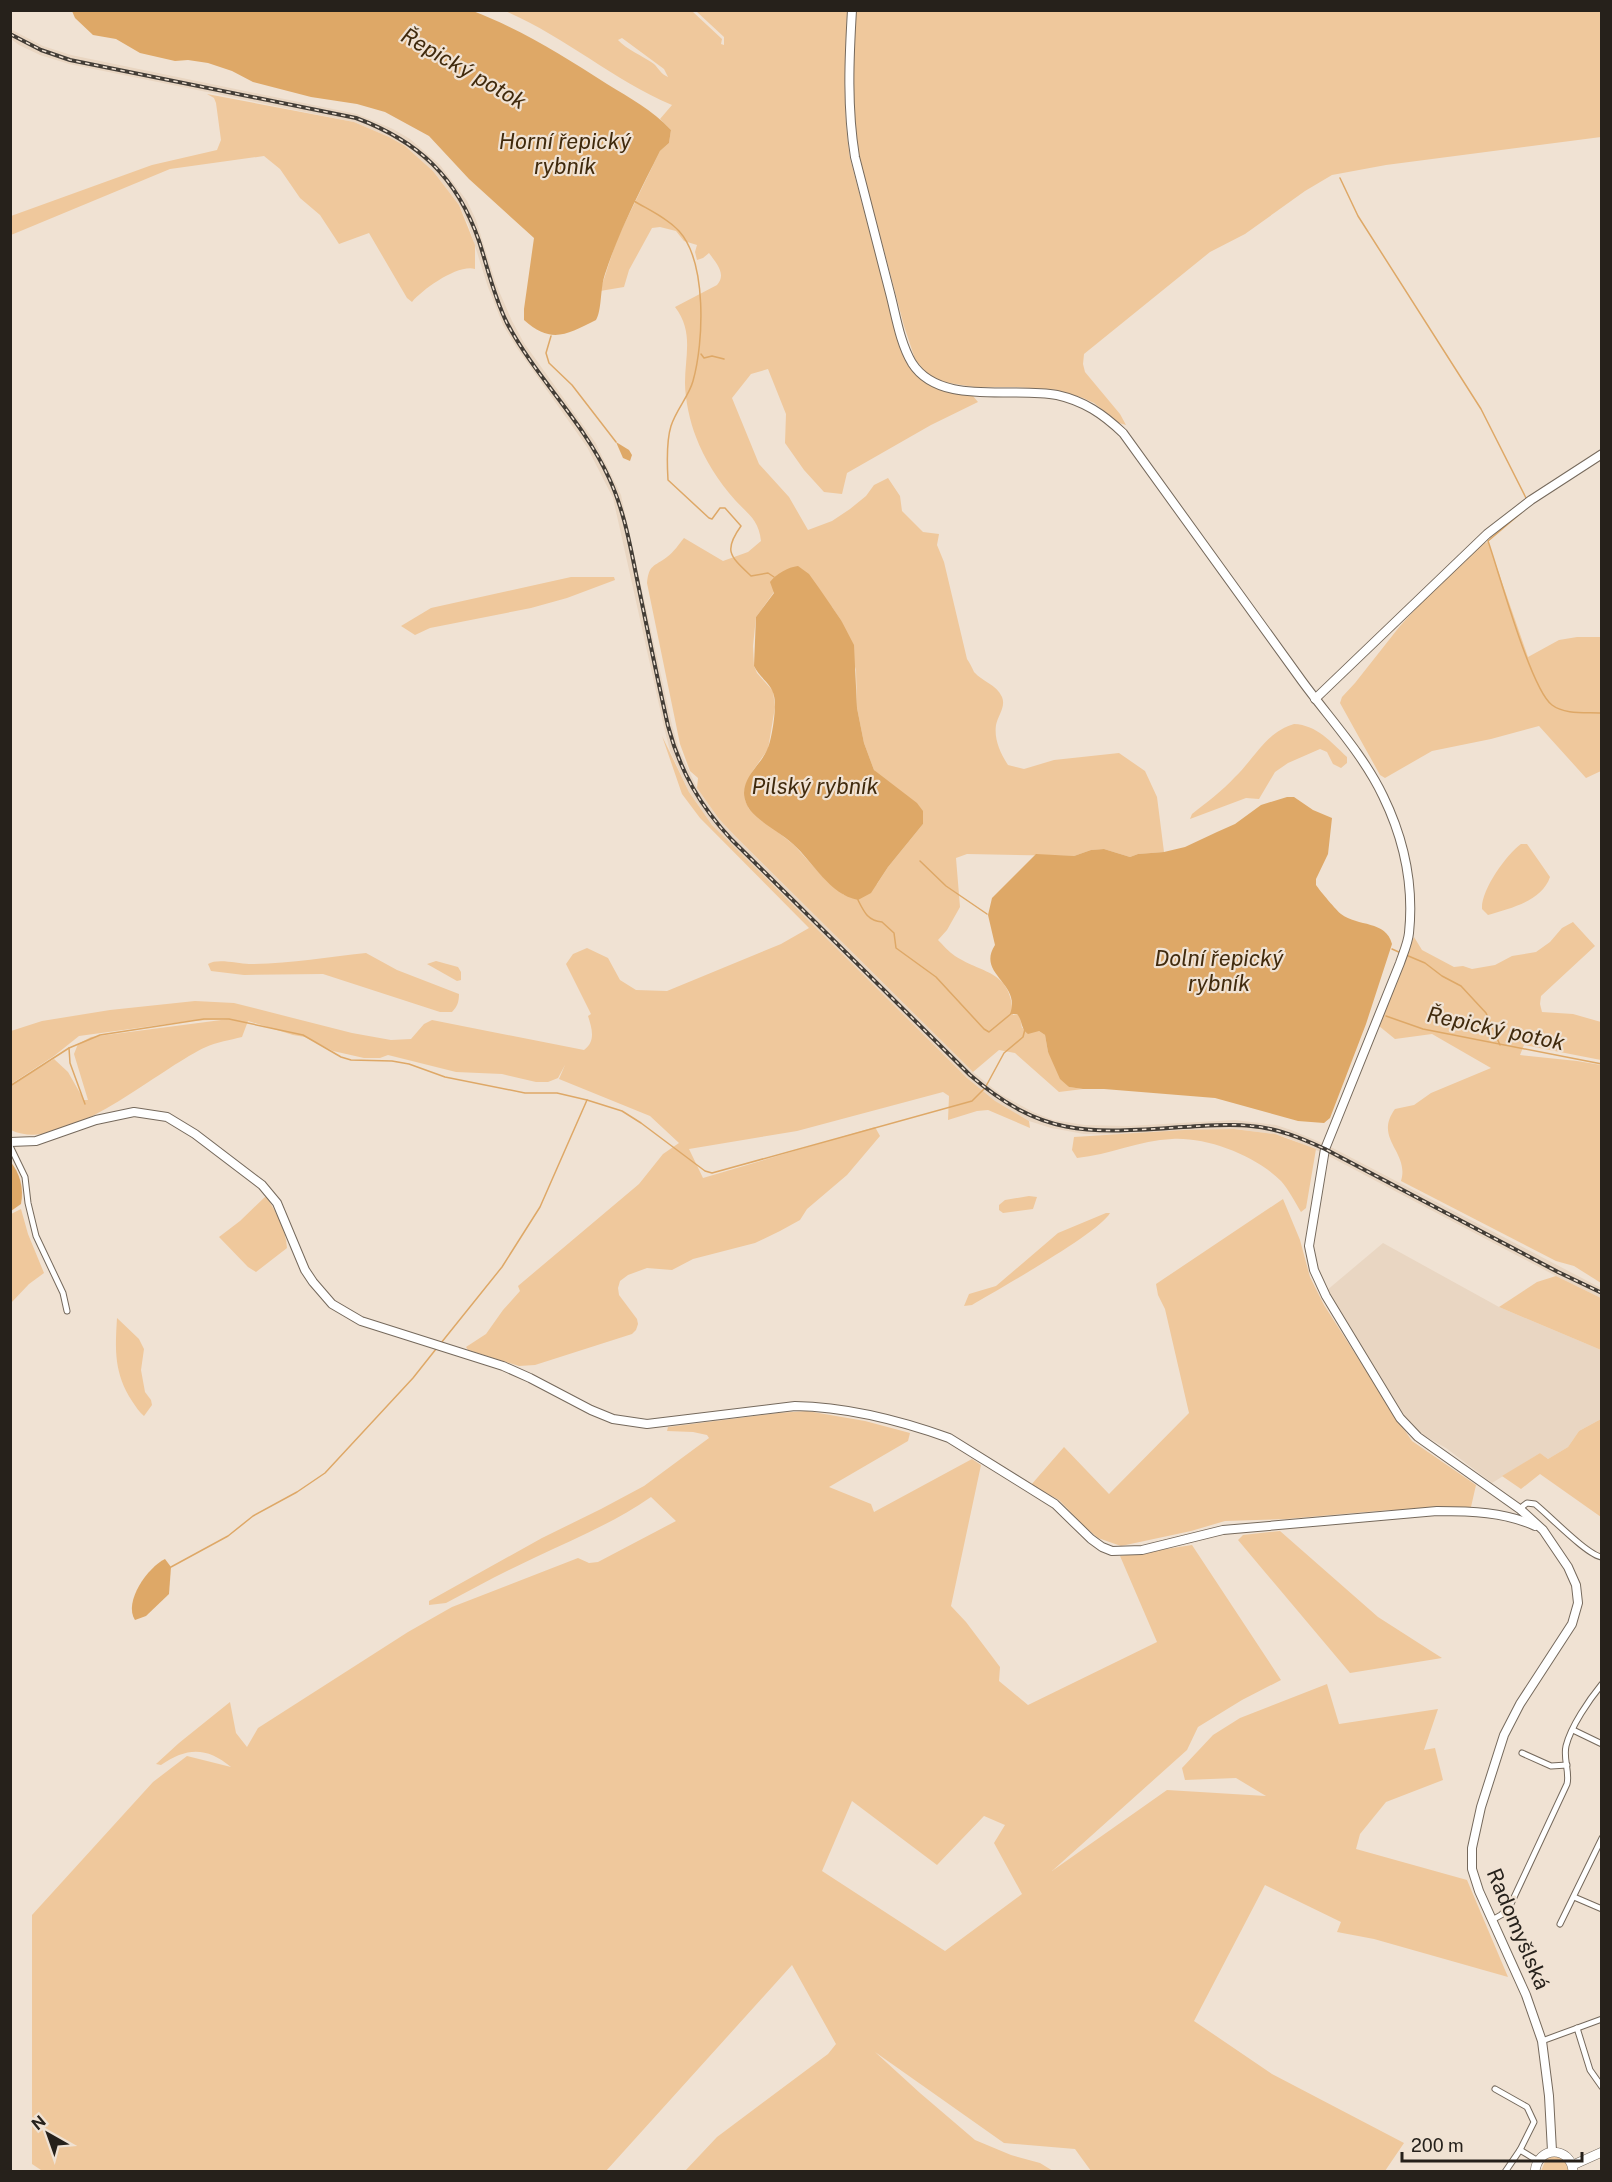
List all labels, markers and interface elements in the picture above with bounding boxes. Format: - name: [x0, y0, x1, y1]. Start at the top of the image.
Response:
- water label: Řepický potok: [397, 22, 531, 114]
- water label: Horní řepický rybník: [499, 128, 632, 179]
- water label: Pilský rybník: [752, 773, 879, 799]
- water label: Dolní řepický rybník: [1154, 945, 1284, 996]
- water label: Řepický potok: [1425, 1001, 1567, 1055]
- street label: Radomyšlská: [1482, 1864, 1555, 1993]
- north arrow: [18, 2104, 78, 2164]
- text: N: [28, 2112, 50, 2134]
- scale bar: [1402, 2125, 1582, 2163]
- text: 200 m: [1411, 2135, 1464, 2156]

